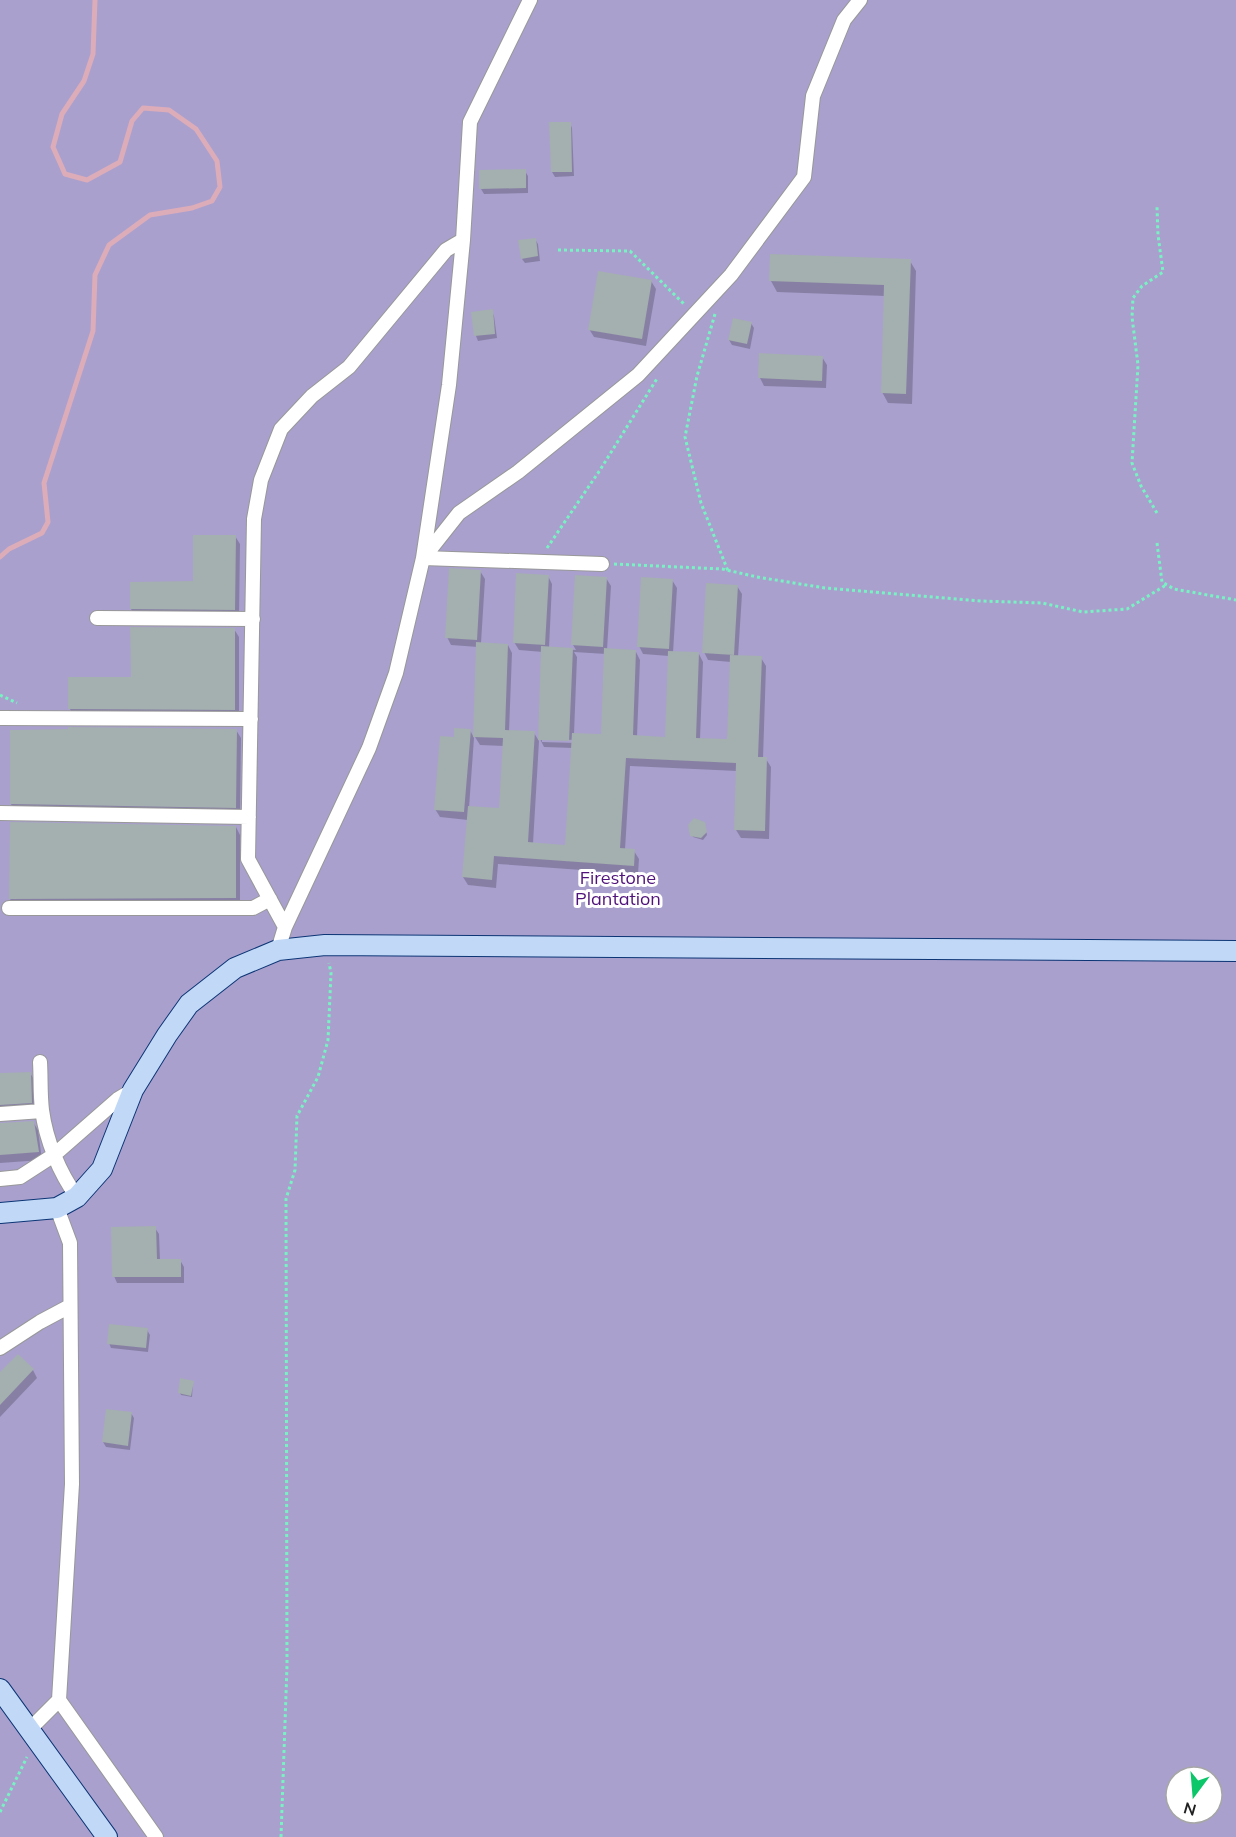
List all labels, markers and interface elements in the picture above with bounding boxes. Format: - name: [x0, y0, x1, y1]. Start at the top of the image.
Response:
- park label: Firestone Plantation: [575, 866, 661, 910]
- north arrow: [1164, 1765, 1224, 1825]
- text: N: [1181, 1798, 1198, 1821]

